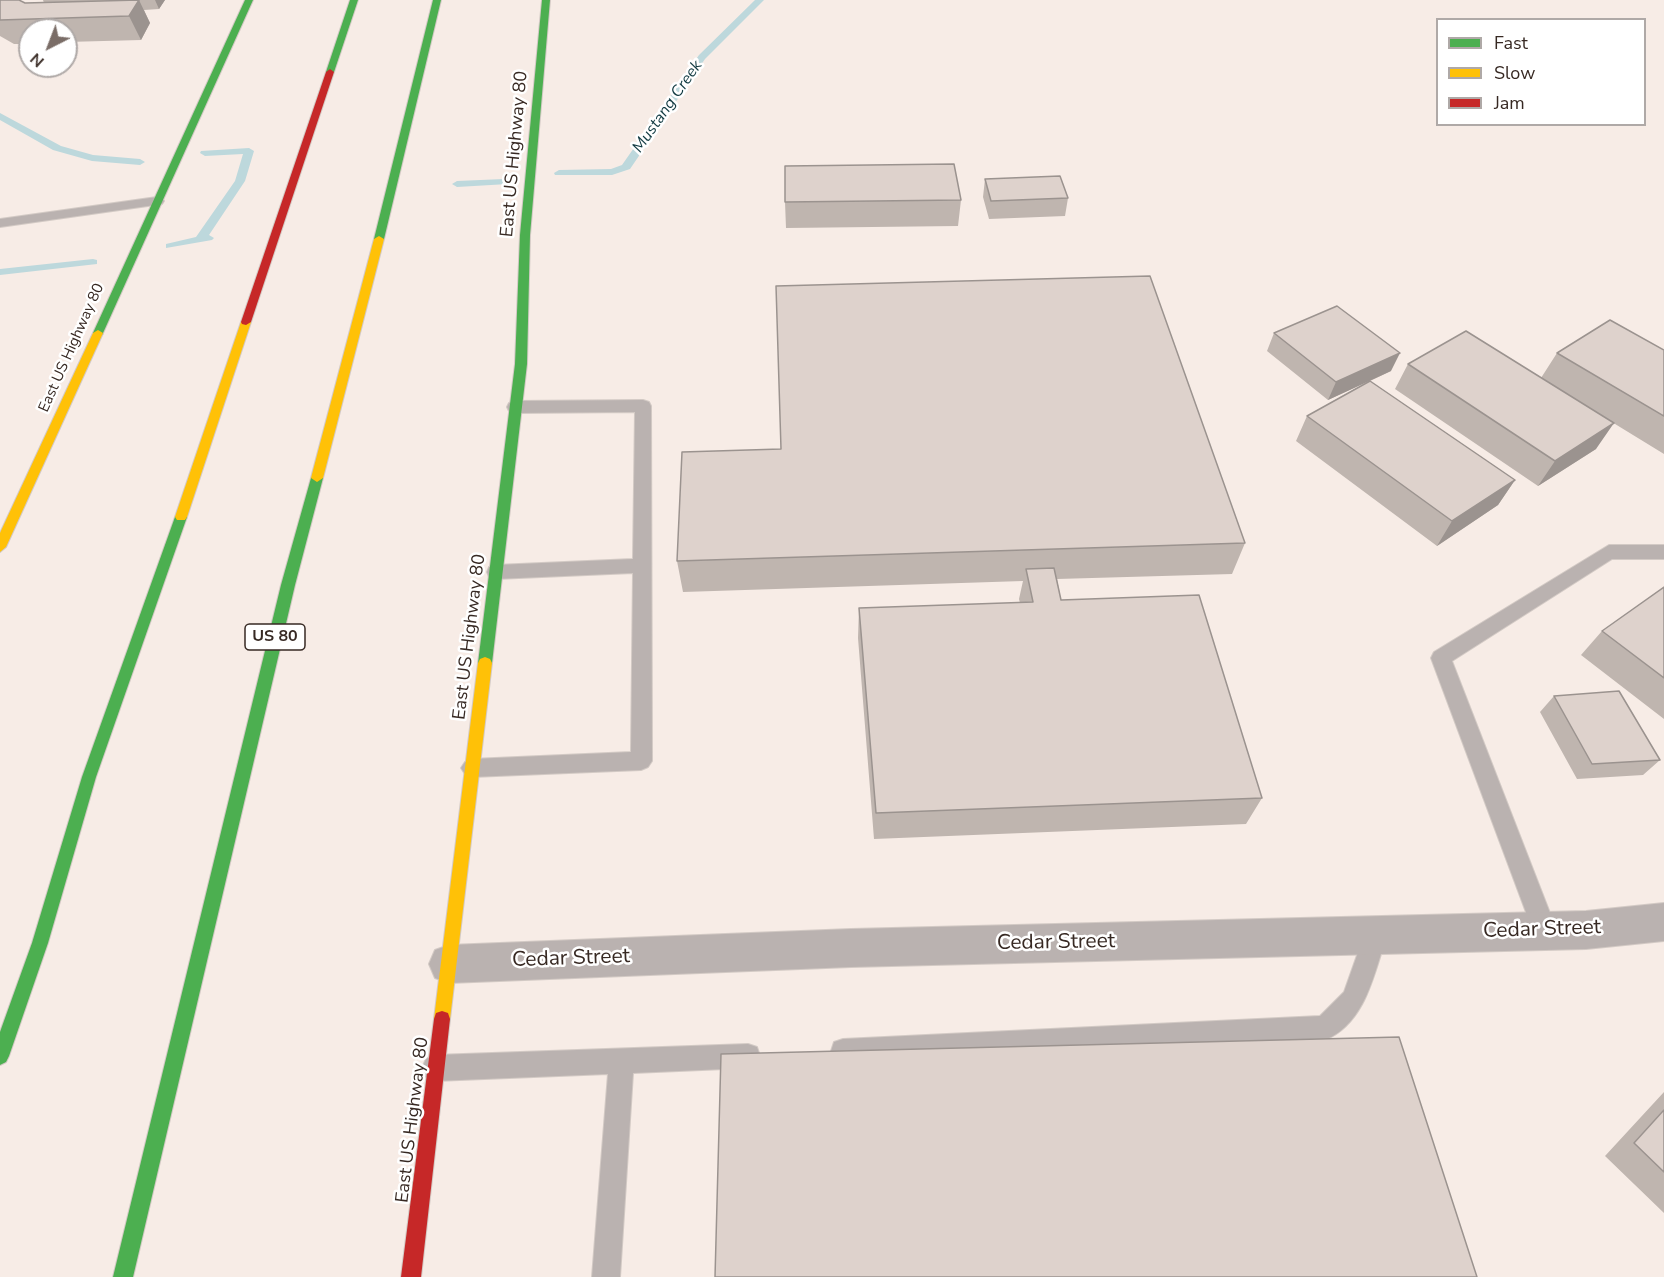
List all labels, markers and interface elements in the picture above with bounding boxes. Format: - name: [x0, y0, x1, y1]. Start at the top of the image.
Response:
- north arrow: [18, 18, 78, 78]
- legend: [1436, 18, 1646, 126]
- text: Fast: [1494, 31, 1528, 55]
- text: N: [25, 48, 49, 72]
- water label: Mustang Creek: [629, 57, 707, 157]
- text: Slow: [1494, 61, 1535, 85]
- street label: East US Highway 80: [497, 70, 533, 238]
- text: Jam: [1494, 91, 1525, 115]
- street label: East US Highway 80: [36, 281, 108, 415]
- street label: East US Highway 80: [449, 553, 491, 721]
- road number: US 80: [245, 624, 305, 650]
- street label: Cedar Street: [1483, 915, 1601, 945]
- street label: Cedar Street: [997, 929, 1115, 957]
- street label: Cedar Street: [512, 944, 630, 974]
- street label: East US Highway 80: [392, 1036, 434, 1204]

